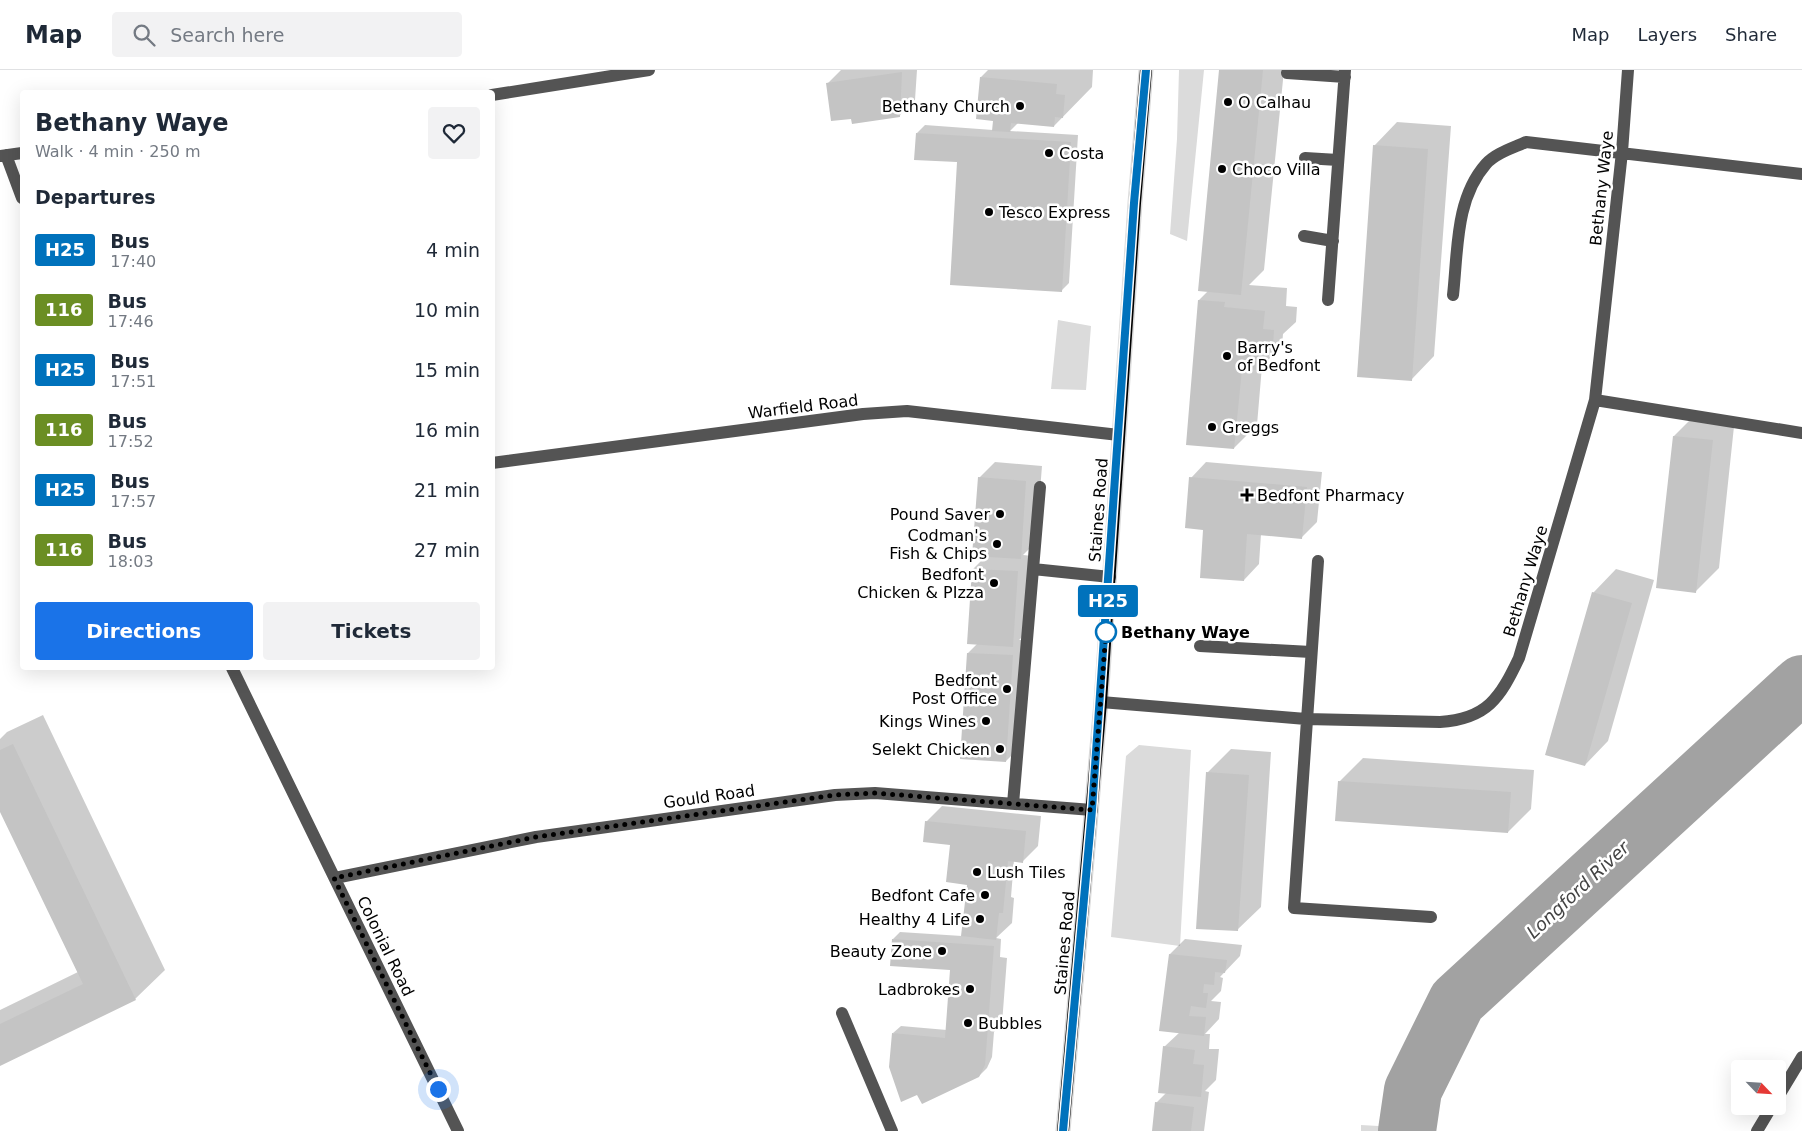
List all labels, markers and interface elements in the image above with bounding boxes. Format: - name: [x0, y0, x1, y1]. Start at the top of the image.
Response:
- search box: [112, 12, 462, 57]
- text: Map: [25, 21, 82, 49]
- icon: search: [130, 21, 158, 49]
- text: Search here: [170, 24, 284, 46]
- text: Map: [1571, 24, 1609, 45]
- text: Layers: [1637, 24, 1697, 45]
- text: Share: [1725, 24, 1777, 45]
- place label: O Calhau: [1238, 93, 1311, 112]
- marker: O Calhau: [1222, 96, 1234, 108]
- place label: Bethany Church: [882, 97, 1010, 116]
- marker: Bethany Church: [1014, 100, 1026, 112]
- button: heart: [428, 107, 480, 159]
- text: Bethany Waye: [35, 109, 228, 137]
- street label: Bethany Waye: [1586, 130, 1617, 247]
- text: Walk · 4 min · 250 m: [35, 142, 200, 161]
- place label: Costa: [1059, 144, 1104, 163]
- marker: Costa: [1043, 147, 1055, 159]
- place label: Choco Villa: [1232, 160, 1321, 179]
- marker: Choco Villa: [1216, 163, 1228, 175]
- text: Departures: [35, 186, 156, 208]
- place label: Tesco Express: [998, 203, 1110, 222]
- marker: Tesco Express: [983, 206, 995, 218]
- text: Bus: [110, 230, 149, 252]
- text: H25: [45, 239, 85, 260]
- text: 4 min: [426, 239, 480, 261]
- text: 17:40: [110, 252, 156, 271]
- text: Bus: [108, 290, 147, 312]
- text: 116: [45, 299, 83, 320]
- text: 10 min: [414, 299, 480, 321]
- text: 17:46: [108, 312, 154, 331]
- place label: Barry's of Bedfont: [1237, 338, 1320, 375]
- text: Bus: [110, 350, 149, 372]
- marker: Barry's of Bedfont: [1221, 350, 1233, 362]
- text: H25: [45, 359, 85, 380]
- text: 15 min: [414, 359, 480, 381]
- text: 17:51: [110, 372, 156, 391]
- street label: Warfield Road: [747, 390, 859, 423]
- text: Bus: [108, 410, 147, 432]
- place label: Greggs: [1222, 418, 1279, 437]
- text: 116: [45, 419, 83, 440]
- text: 16 min: [414, 419, 480, 441]
- marker: Greggs: [1206, 421, 1218, 433]
- text: 17:52: [108, 432, 154, 451]
- street label: Staines Road: [1085, 457, 1112, 563]
- text: Bus: [110, 470, 149, 492]
- text: H25: [45, 479, 85, 500]
- text: 21 min: [414, 479, 480, 501]
- place label: Bedfont Pharmacy: [1257, 486, 1404, 505]
- marker: Bedfont Pharmacy: [1241, 489, 1253, 501]
- text: 17:57: [110, 492, 156, 511]
- place label: Pound Saver: [890, 505, 990, 524]
- marker: Pound Saver: [994, 508, 1006, 520]
- street label: Bethany Waye: [1499, 523, 1551, 639]
- place label: Codman's Fish & Chips: [889, 526, 987, 563]
- text: Bus: [108, 530, 147, 552]
- marker: Codman's Fish & Chips: [991, 538, 1003, 550]
- text: 116: [45, 539, 83, 560]
- text: 27 min: [414, 539, 480, 561]
- text: 18:03: [108, 552, 154, 571]
- place label: Bedfont Chicken & PIzza: [857, 565, 984, 602]
- marker: Bedfont Chicken & PIzza: [988, 577, 1000, 589]
- line badge: H25: [1079, 585, 1137, 617]
- text: H25: [1088, 590, 1128, 611]
- button: Directions: [35, 602, 253, 660]
- button: Tickets: [263, 602, 480, 660]
- marker: Bethany Waye: [1095, 621, 1117, 643]
- place label: Bethany Waye: [1121, 623, 1250, 642]
- place label: Bedfont Post Office: [912, 671, 997, 708]
- marker: Bedfont Post Office: [1001, 683, 1013, 695]
- place label: Kings Wines: [879, 712, 976, 731]
- marker: Kings Wines: [980, 715, 992, 727]
- place label: Selekt Chicken: [872, 740, 990, 759]
- marker: Selekt Chicken: [994, 743, 1006, 755]
- street label: Gould Road: [662, 781, 756, 812]
- water label: Longford River: [1522, 836, 1634, 942]
- place label: Lush Tiles: [987, 863, 1066, 882]
- marker: Lush Tiles: [971, 866, 983, 878]
- place label: Bedfont Cafe: [871, 886, 975, 905]
- marker: Bedfont Cafe: [979, 889, 991, 901]
- street label: Staines Road: [1050, 890, 1079, 996]
- street label: Colonial Road: [353, 893, 418, 999]
- place label: Healthy 4 Life: [859, 910, 970, 929]
- marker: Healthy 4 Life: [974, 913, 986, 925]
- place label: Beauty Zone: [830, 942, 932, 961]
- marker: Beauty Zone: [936, 945, 948, 957]
- place label: Ladbrokes: [878, 980, 960, 999]
- marker: Ladbrokes: [964, 983, 976, 995]
- place label: Bubbles: [978, 1014, 1042, 1033]
- marker: Bubbles: [962, 1017, 974, 1029]
- north arrow: [1731, 1060, 1786, 1115]
- map controls: [1731, 1060, 1786, 1115]
- your location: [426, 1077, 451, 1102]

